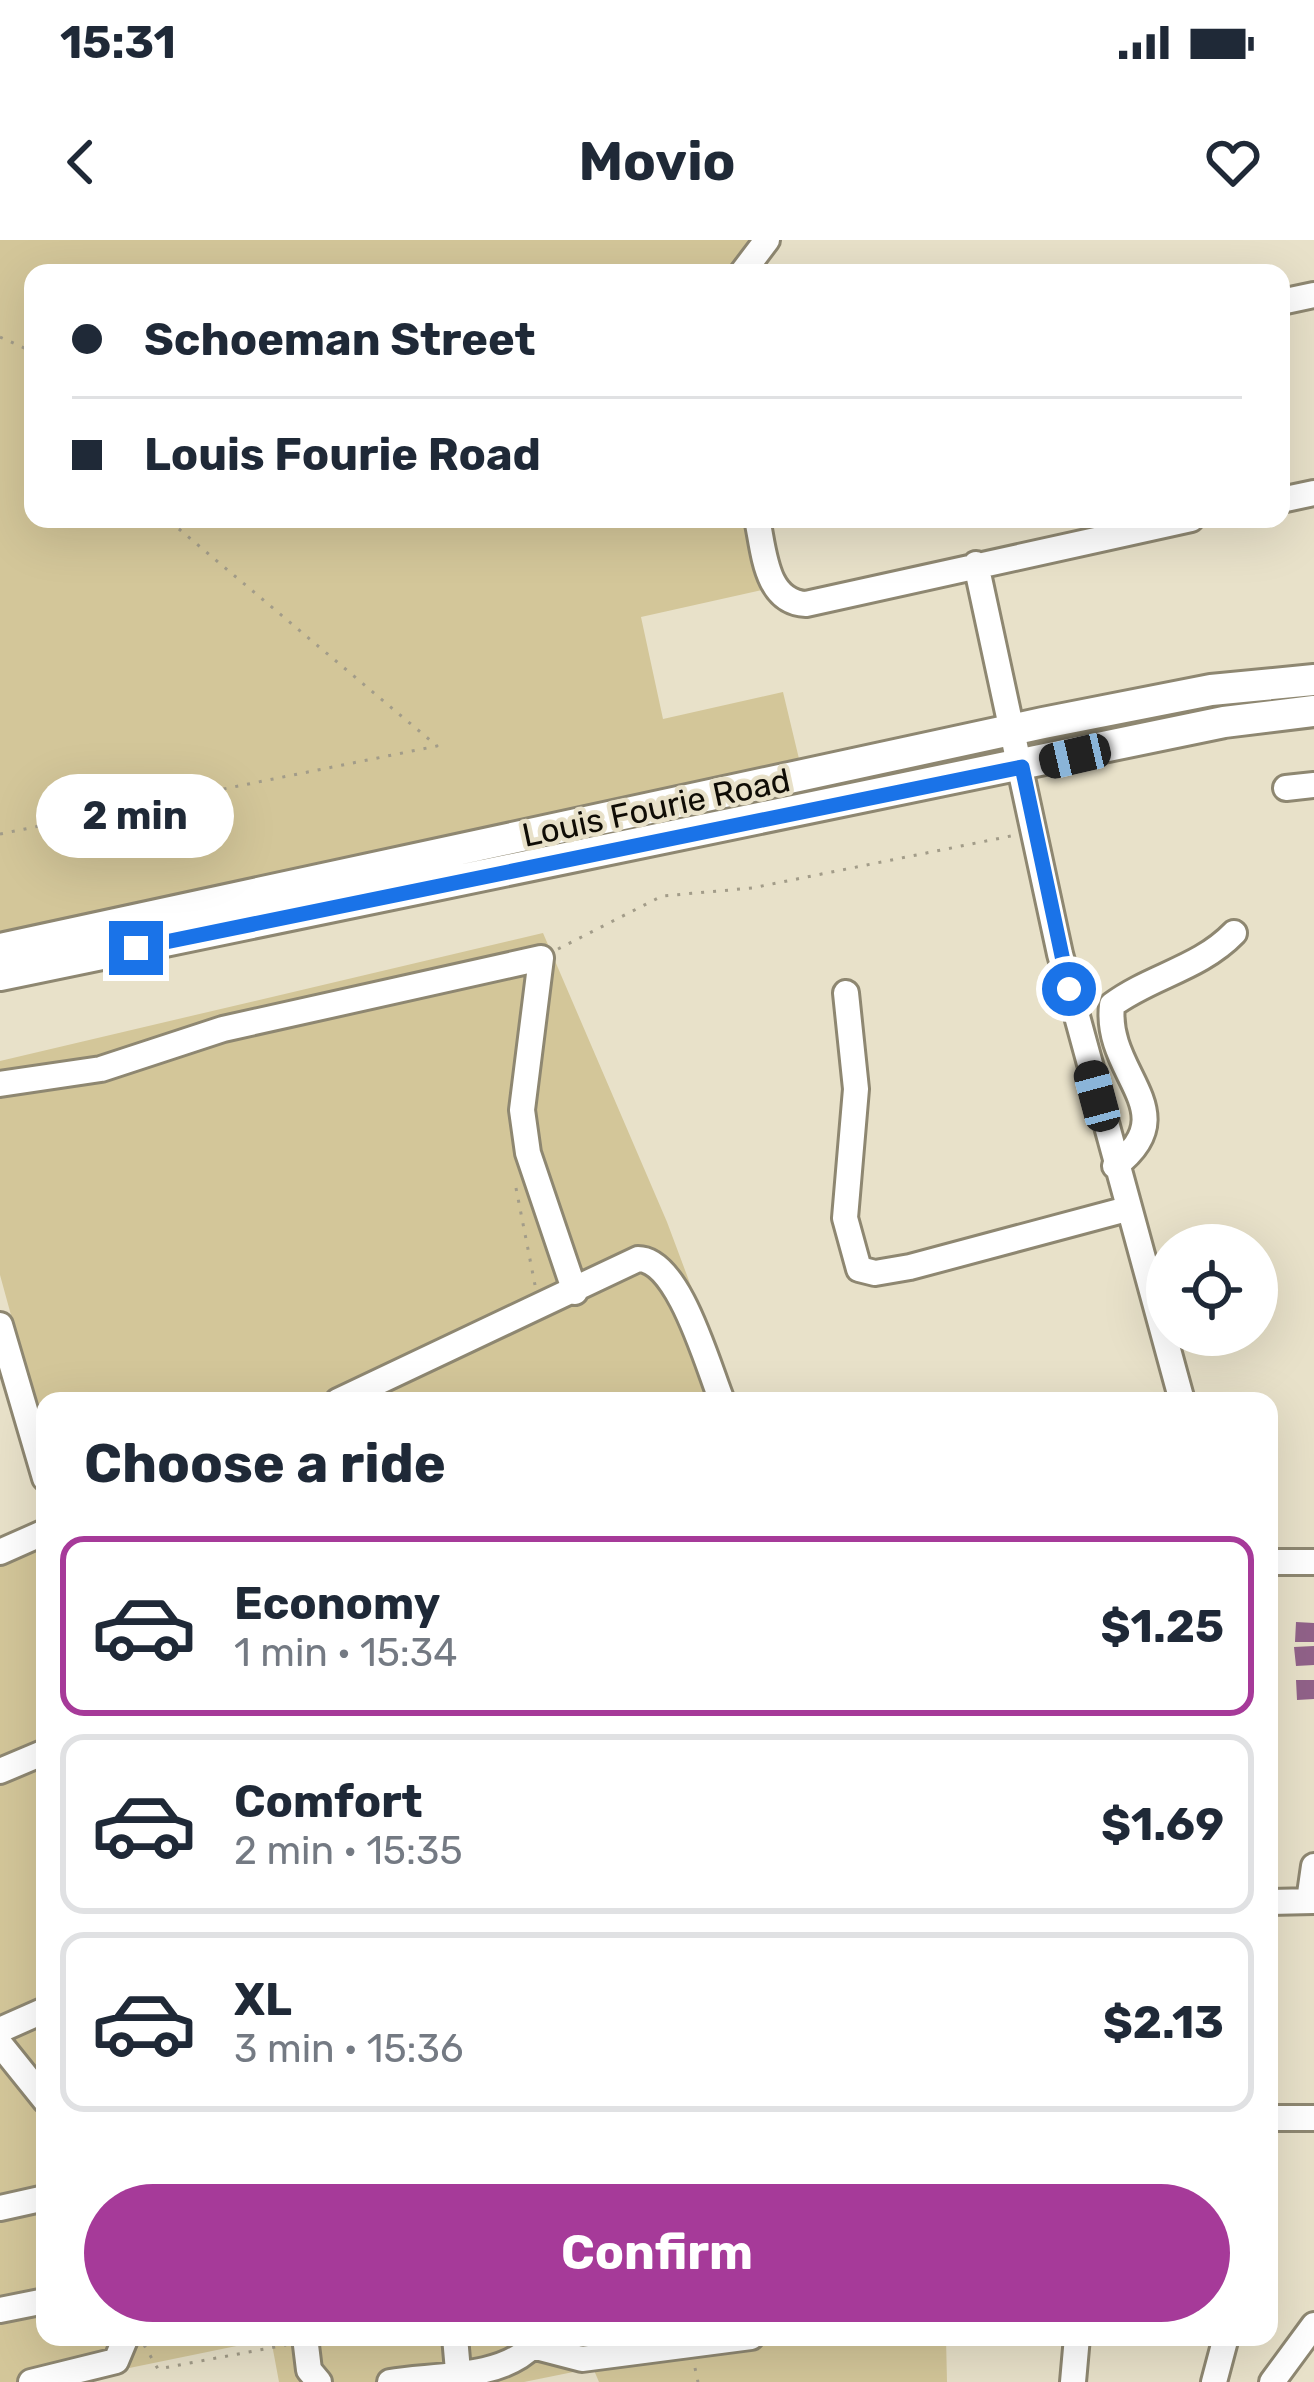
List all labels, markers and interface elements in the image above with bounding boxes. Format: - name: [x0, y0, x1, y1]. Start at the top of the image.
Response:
- text: 15:31: [60, 16, 176, 69]
- icon: back: [48, 129, 114, 195]
- icon: heart: [1200, 129, 1266, 195]
- text: Movio: [578, 130, 736, 194]
- text: Schoeman Street: [144, 313, 536, 366]
- text: Louis Fourie Road: [144, 428, 541, 481]
- car: [1036, 730, 1114, 782]
- street label: Louis Fourie Road: [519, 760, 794, 855]
- callout: 2 min: [37, 774, 235, 858]
- text: 2 min: [82, 793, 188, 839]
- route end: [109, 921, 163, 975]
- route start: [1042, 962, 1096, 1016]
- car: [1070, 1057, 1124, 1135]
- map controls: [1146, 1224, 1278, 1356]
- button: locate: [1146, 1224, 1278, 1356]
- text: Choose a ride: [84, 1432, 446, 1496]
- icon: car: [90, 1572, 198, 1680]
- text: Economy: [234, 1577, 440, 1630]
- text: $1.25: [1100, 1600, 1224, 1653]
- text: 1 min · 15:34: [234, 1630, 457, 1676]
- icon: car: [90, 1770, 198, 1878]
- text: Comfort: [234, 1775, 423, 1828]
- text: $1.69: [1101, 1798, 1224, 1851]
- text: 2 min · 15:35: [234, 1828, 463, 1874]
- icon: car: [90, 1968, 198, 2076]
- text: XL: [234, 1973, 292, 2026]
- text: $2.13: [1103, 1996, 1224, 2049]
- text: 3 min · 15:36: [234, 2026, 464, 2072]
- button: Confirm: [84, 2184, 1230, 2322]

